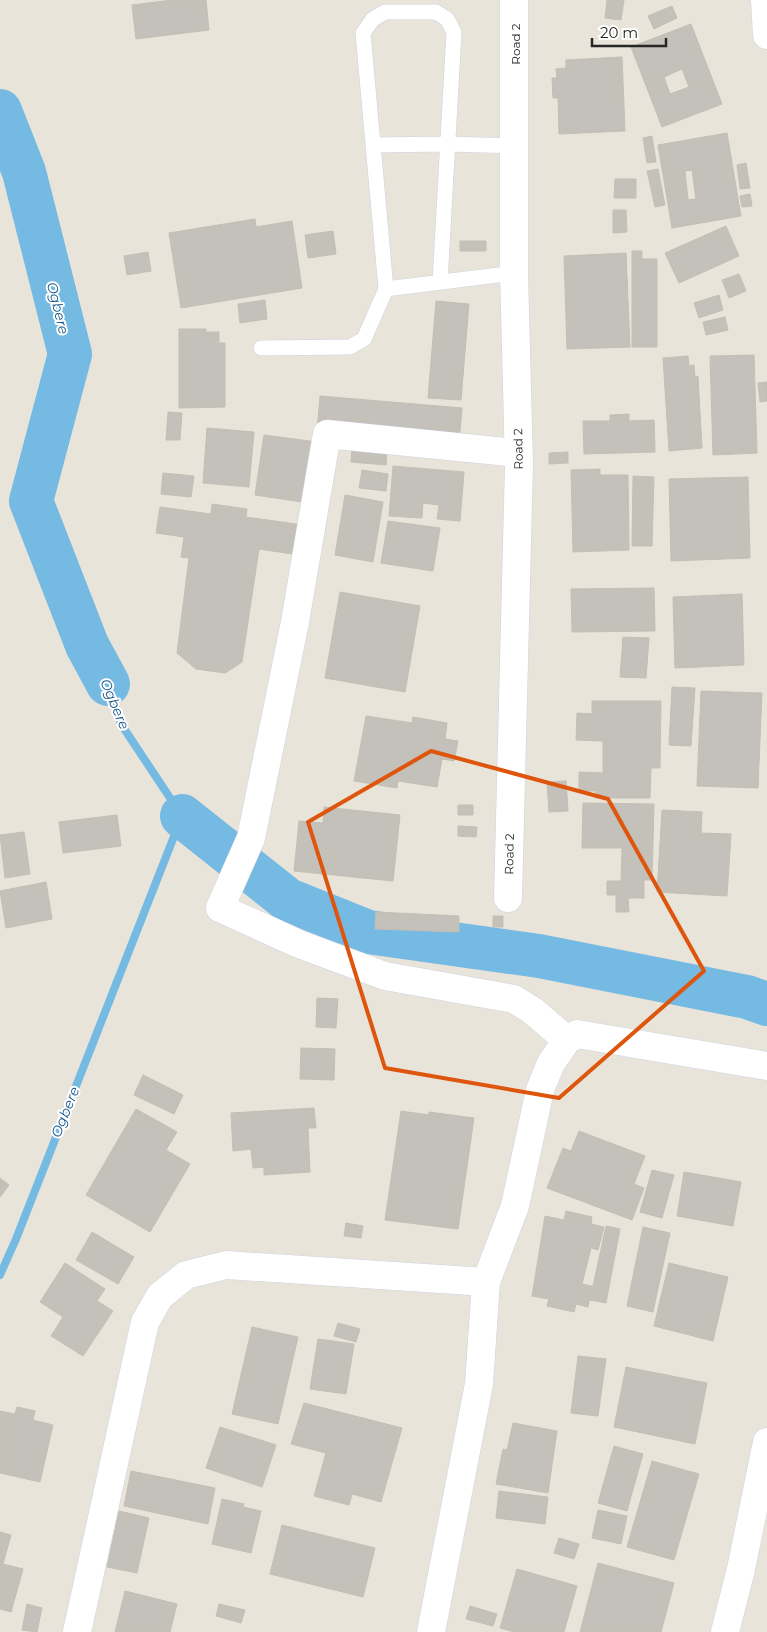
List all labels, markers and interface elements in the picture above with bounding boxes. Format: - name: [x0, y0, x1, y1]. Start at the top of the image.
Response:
- scale bar: [592, 15, 666, 47]
- street label: Road 2: [508, 23, 523, 65]
- text: 20 m: [600, 23, 638, 42]
- water label: Ogbere: [43, 280, 73, 336]
- street label: Road 2: [510, 428, 526, 470]
- water label: Ogbere: [96, 676, 134, 732]
- street label: Road 2: [501, 833, 517, 875]
- water label: Ogbere: [47, 1084, 83, 1140]

